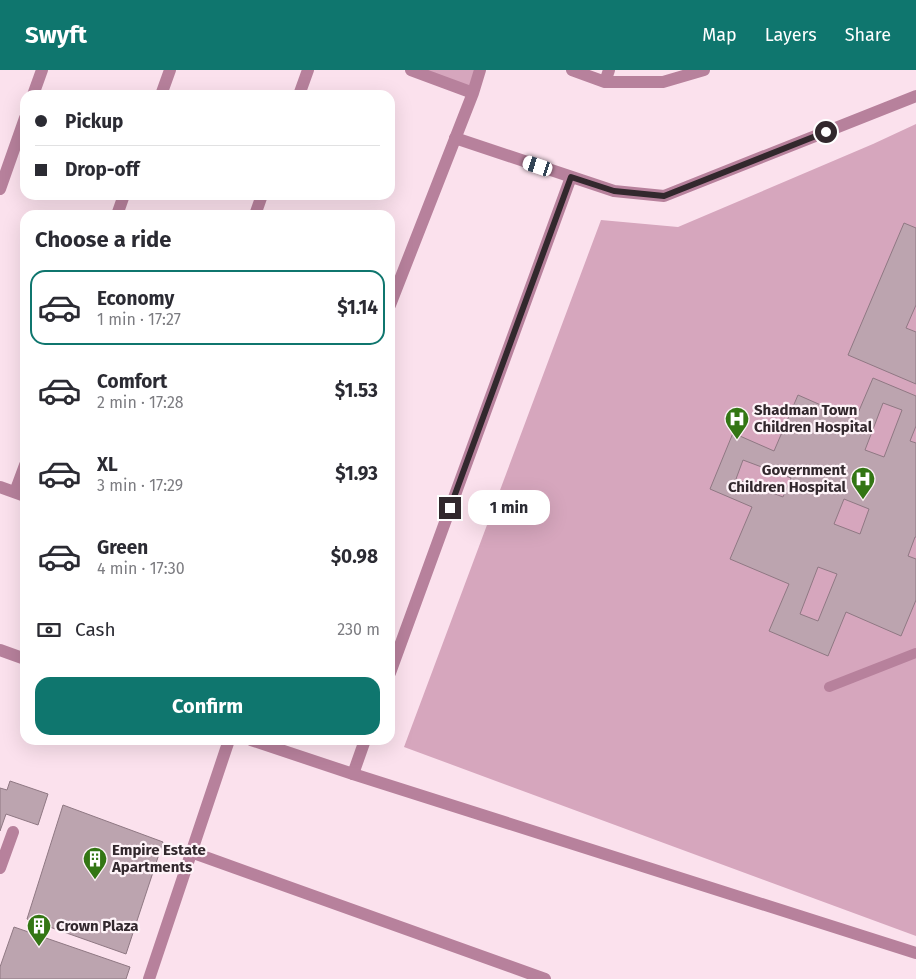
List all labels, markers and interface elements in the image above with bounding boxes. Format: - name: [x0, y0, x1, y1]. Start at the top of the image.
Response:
- text: Swyft: [25, 21, 87, 49]
- text: Map: [702, 24, 737, 46]
- text: Layers: [765, 24, 817, 46]
- text: Share: [845, 24, 891, 46]
- text: Pickup: [65, 110, 123, 133]
- route start: [815, 121, 837, 143]
- car: [521, 154, 554, 178]
- text: Drop-off: [65, 158, 139, 181]
- text: Choose a ride: [35, 226, 171, 253]
- icon: car: [37, 285, 82, 330]
- text: Economy: [97, 287, 174, 310]
- text: $1.14: [337, 296, 378, 319]
- text: 1 min · 17:27: [97, 310, 181, 329]
- icon: car: [37, 368, 82, 413]
- text: Comfort: [97, 370, 167, 393]
- text: $1.53: [335, 379, 378, 402]
- text: 2 min · 17:28: [97, 393, 184, 412]
- place label: Shadman Town Children Hospital: [754, 401, 873, 436]
- hospital icon: Shadman Town Children Hospital: [724, 406, 750, 440]
- icon: car: [37, 451, 82, 496]
- text: XL: [97, 453, 118, 476]
- place label: Government Children Hospital: [728, 461, 847, 496]
- text: $1.93: [335, 462, 378, 485]
- hospital icon: Government Children Hospital: [850, 466, 876, 500]
- text: 3 min · 17:29: [97, 476, 183, 495]
- callout: 1 min: [468, 490, 550, 526]
- route end: [439, 497, 461, 519]
- text: 1 min: [490, 498, 528, 517]
- icon: car: [37, 534, 82, 579]
- text: Green: [97, 536, 148, 559]
- text: $0.98: [331, 545, 378, 568]
- text: 4 min · 17:30: [97, 559, 185, 578]
- icon: cash: [35, 616, 63, 644]
- text: Cash: [75, 618, 116, 641]
- text: 230 m: [337, 620, 380, 639]
- button: Confirm: [35, 677, 380, 735]
- place label: Empire Estate Apartments: [111, 841, 206, 876]
- building icon: Empire Estate Apartments: [82, 846, 108, 880]
- building icon: Crown Plaza: [26, 913, 52, 947]
- place label: Crown Plaza: [56, 917, 139, 935]

